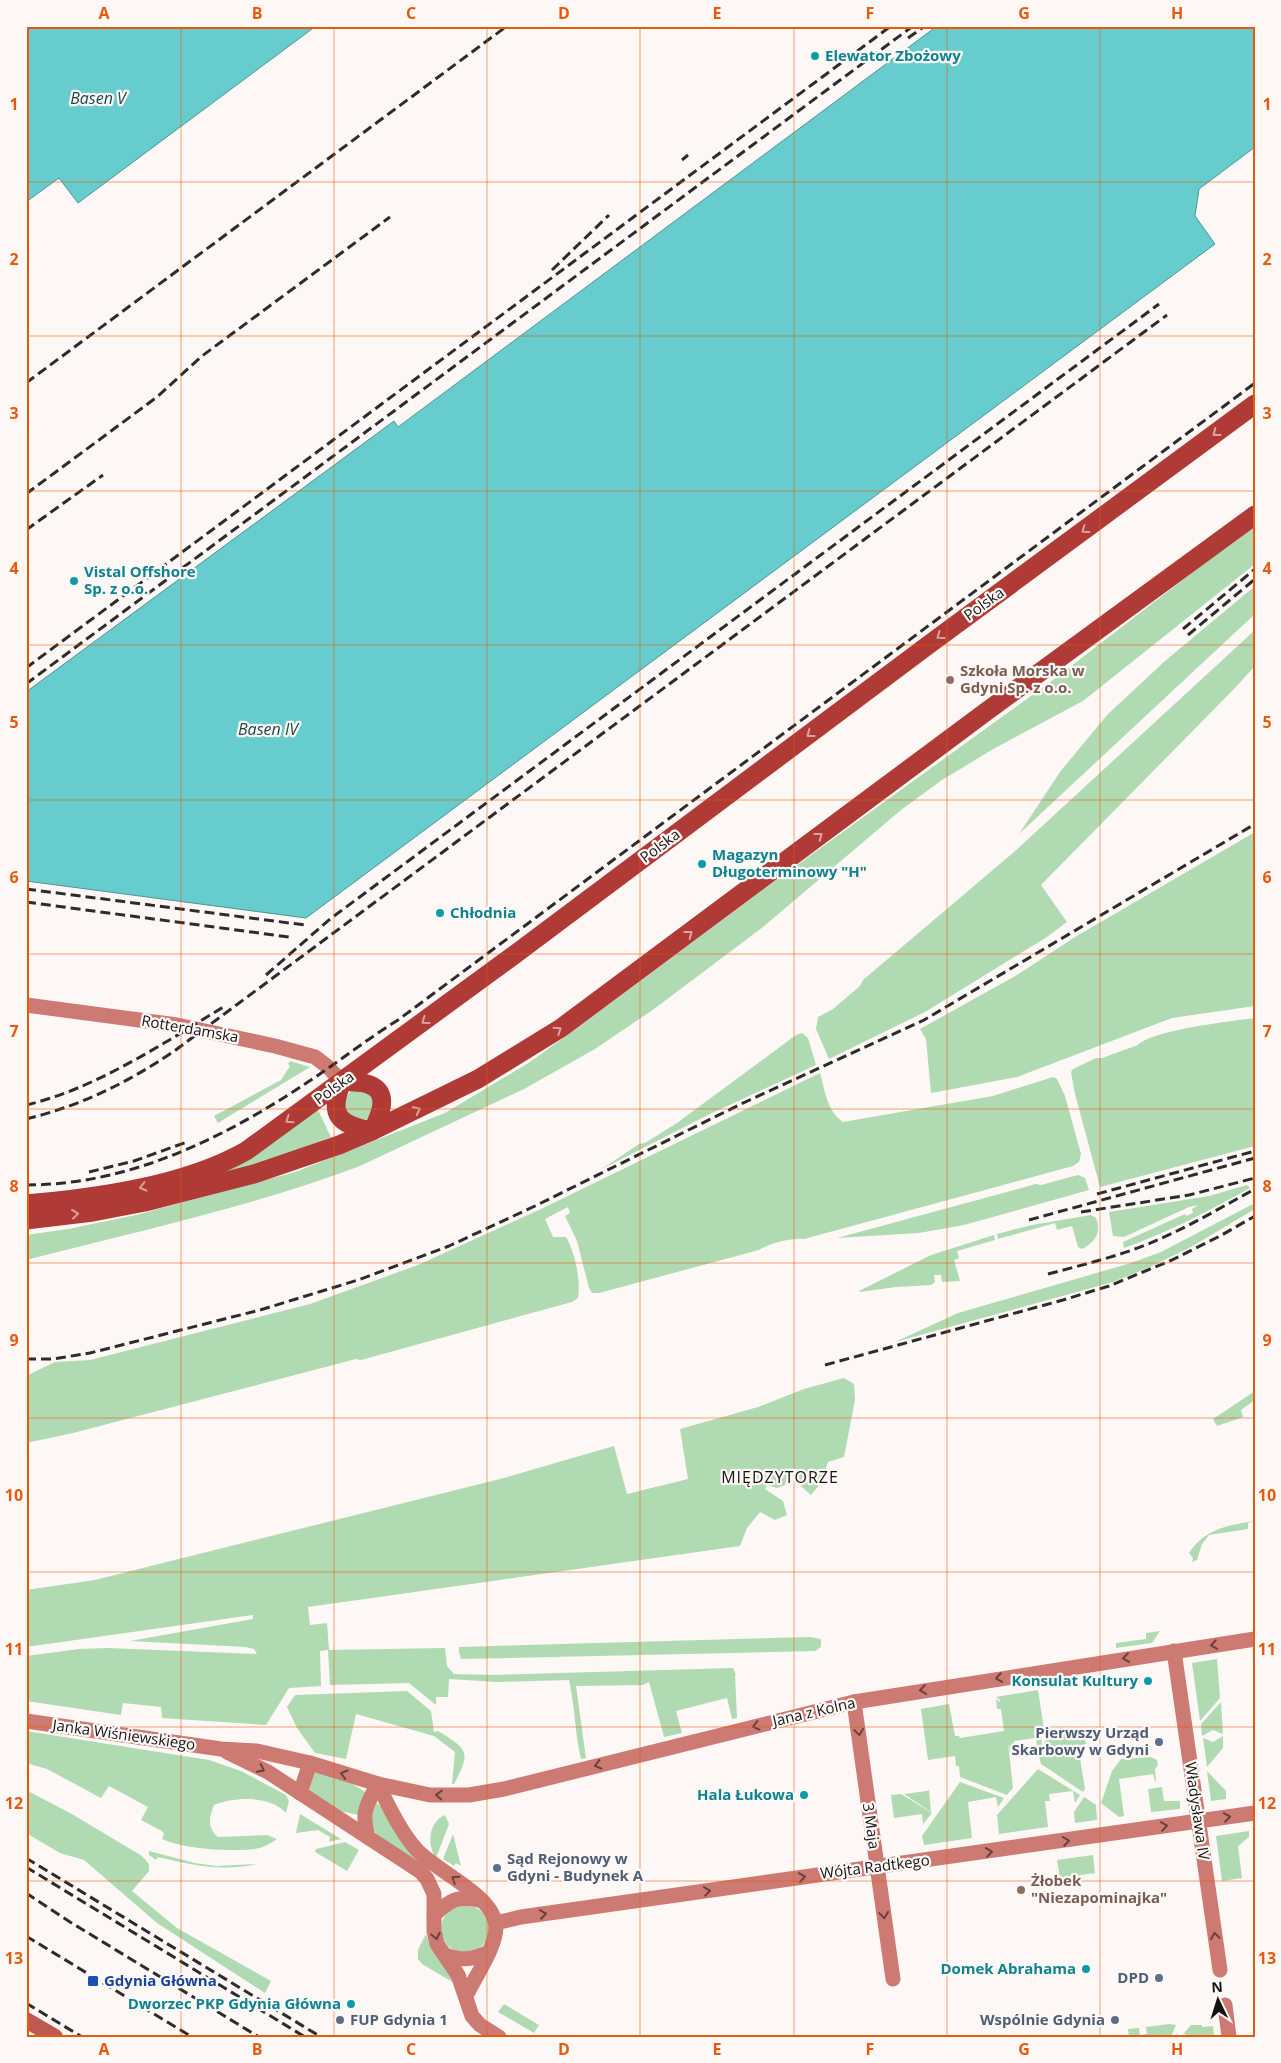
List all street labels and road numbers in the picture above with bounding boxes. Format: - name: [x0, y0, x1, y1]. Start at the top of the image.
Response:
- street label: Polska: [959, 582, 1008, 625]
- street label: Polska: [635, 824, 683, 867]
- street label: Rotterdamska: [140, 1010, 240, 1046]
- street label: Polska: [309, 1066, 358, 1109]
- street label: Jana z Kolna: [769, 1692, 857, 1731]
- street label: Janka Wiśniewskiego: [50, 1714, 197, 1754]
- street label: Władysława IV: [1181, 1760, 1215, 1861]
- street label: 3 Maja: [859, 1801, 885, 1850]
- street label: Wójta Radtkego: [819, 1849, 931, 1883]

